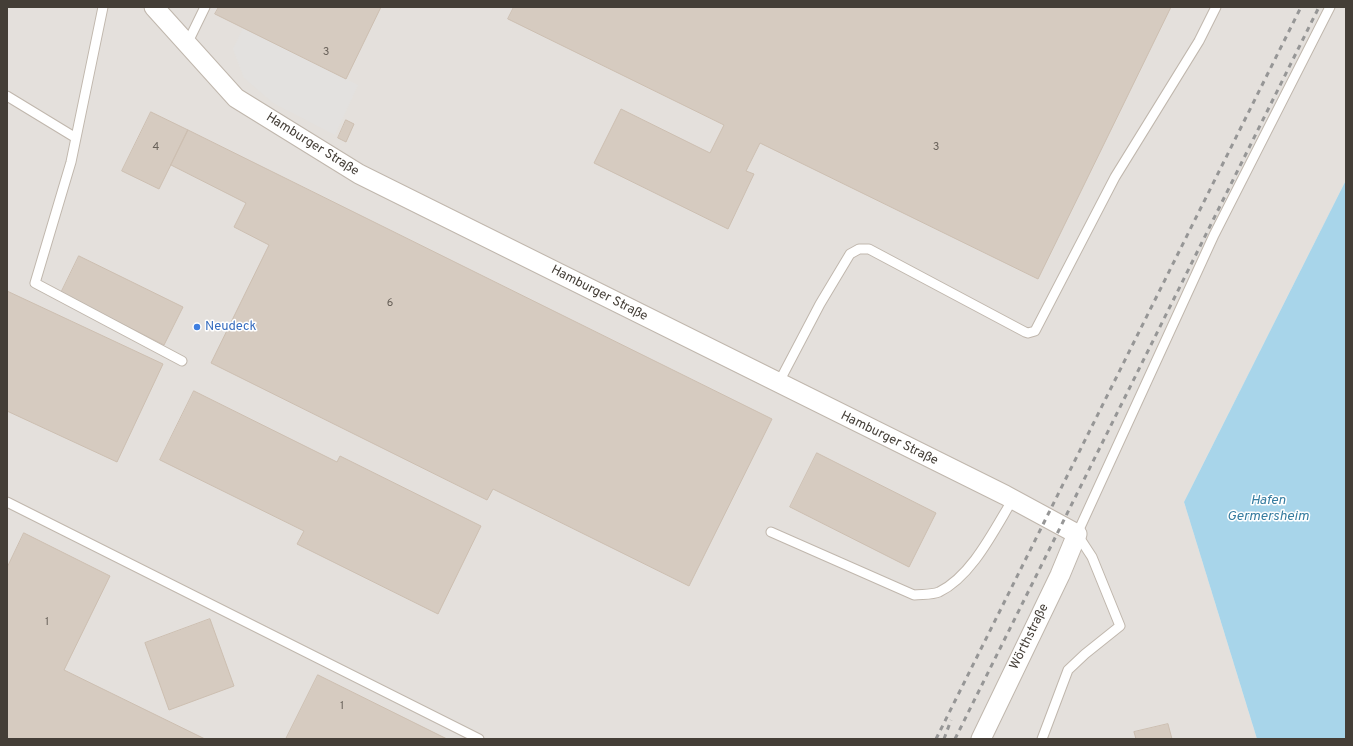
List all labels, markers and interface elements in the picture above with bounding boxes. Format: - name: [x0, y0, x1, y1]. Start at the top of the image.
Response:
- house number: 3: [323, 46, 329, 60]
- street label: Hamburger Straße: [263, 110, 361, 180]
- house number: 4: [153, 141, 159, 155]
- house number: 3: [933, 141, 939, 155]
- street label: Hamburger Straße: [548, 263, 650, 325]
- house number: 6: [387, 297, 393, 311]
- place label: Neudeck: [205, 319, 256, 335]
- marker: Neudeck: [192, 322, 202, 332]
- street label: Hamburger Straße: [838, 409, 940, 469]
- water label: Hafen Germersheim: [1227, 493, 1309, 526]
- street label: Wörthstraße: [1007, 601, 1053, 673]
- house number: 1: [45, 616, 49, 630]
- house number: 1: [340, 700, 344, 714]

